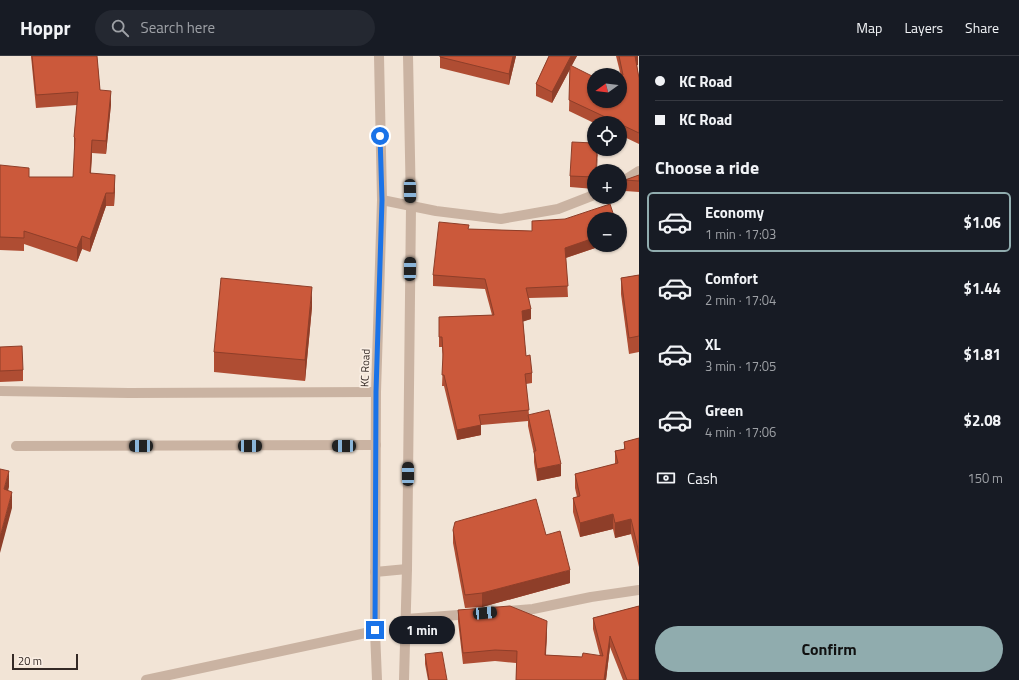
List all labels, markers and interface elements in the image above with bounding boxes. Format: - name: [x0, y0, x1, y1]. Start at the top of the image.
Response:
- search box: [95, 10, 375, 46]
- text: Hoppr: [20, 13, 71, 42]
- text: Search here: [141, 16, 215, 39]
- icon: search: [109, 17, 131, 39]
- text: Map: [856, 17, 882, 38]
- text: Layers: [904, 17, 943, 38]
- text: Share: [965, 17, 999, 38]
- north arrow: [587, 68, 627, 108]
- map controls: [587, 68, 627, 252]
- text: KC Road: [679, 70, 732, 93]
- text: KC Road: [679, 108, 732, 131]
- button: locate: [587, 116, 627, 156]
- route start: [371, 127, 389, 145]
- text: Choose a ride: [655, 154, 759, 181]
- button: +: [587, 164, 627, 204]
- car: [404, 179, 416, 203]
- text: Economy: [705, 201, 764, 224]
- icon: car: [657, 204, 693, 240]
- text: $1.06: [964, 211, 1001, 234]
- button: −: [587, 212, 627, 252]
- text: 1 min · 17:03: [705, 224, 776, 244]
- car: [404, 257, 416, 281]
- text: Comfort: [705, 267, 758, 290]
- icon: car: [657, 270, 693, 306]
- text: $1.44: [964, 277, 1001, 300]
- text: 2 min · 17:04: [705, 290, 776, 310]
- text: XL: [705, 333, 721, 356]
- icon: car: [657, 336, 693, 372]
- text: $1.81: [964, 343, 1001, 366]
- street label: KC Road: [356, 348, 374, 387]
- text: 3 min · 17:05: [705, 356, 776, 376]
- text: Green: [705, 399, 743, 422]
- icon: car: [657, 402, 693, 438]
- text: $2.08: [964, 409, 1001, 432]
- text: 4 min · 17:06: [705, 422, 776, 442]
- car: [129, 440, 153, 452]
- car: [238, 440, 262, 452]
- car: [332, 440, 356, 452]
- car: [402, 462, 414, 486]
- icon: cash: [655, 467, 677, 489]
- text: Cash: [687, 467, 718, 490]
- text: 150 m: [967, 468, 1003, 488]
- car: [473, 606, 497, 620]
- callout: 1 min: [389, 616, 455, 644]
- text: 1 min: [406, 620, 438, 640]
- route end: [366, 621, 384, 639]
- button: Confirm: [655, 626, 1003, 672]
- scale bar: [12, 652, 78, 671]
- text: 20 m: [18, 653, 42, 669]

